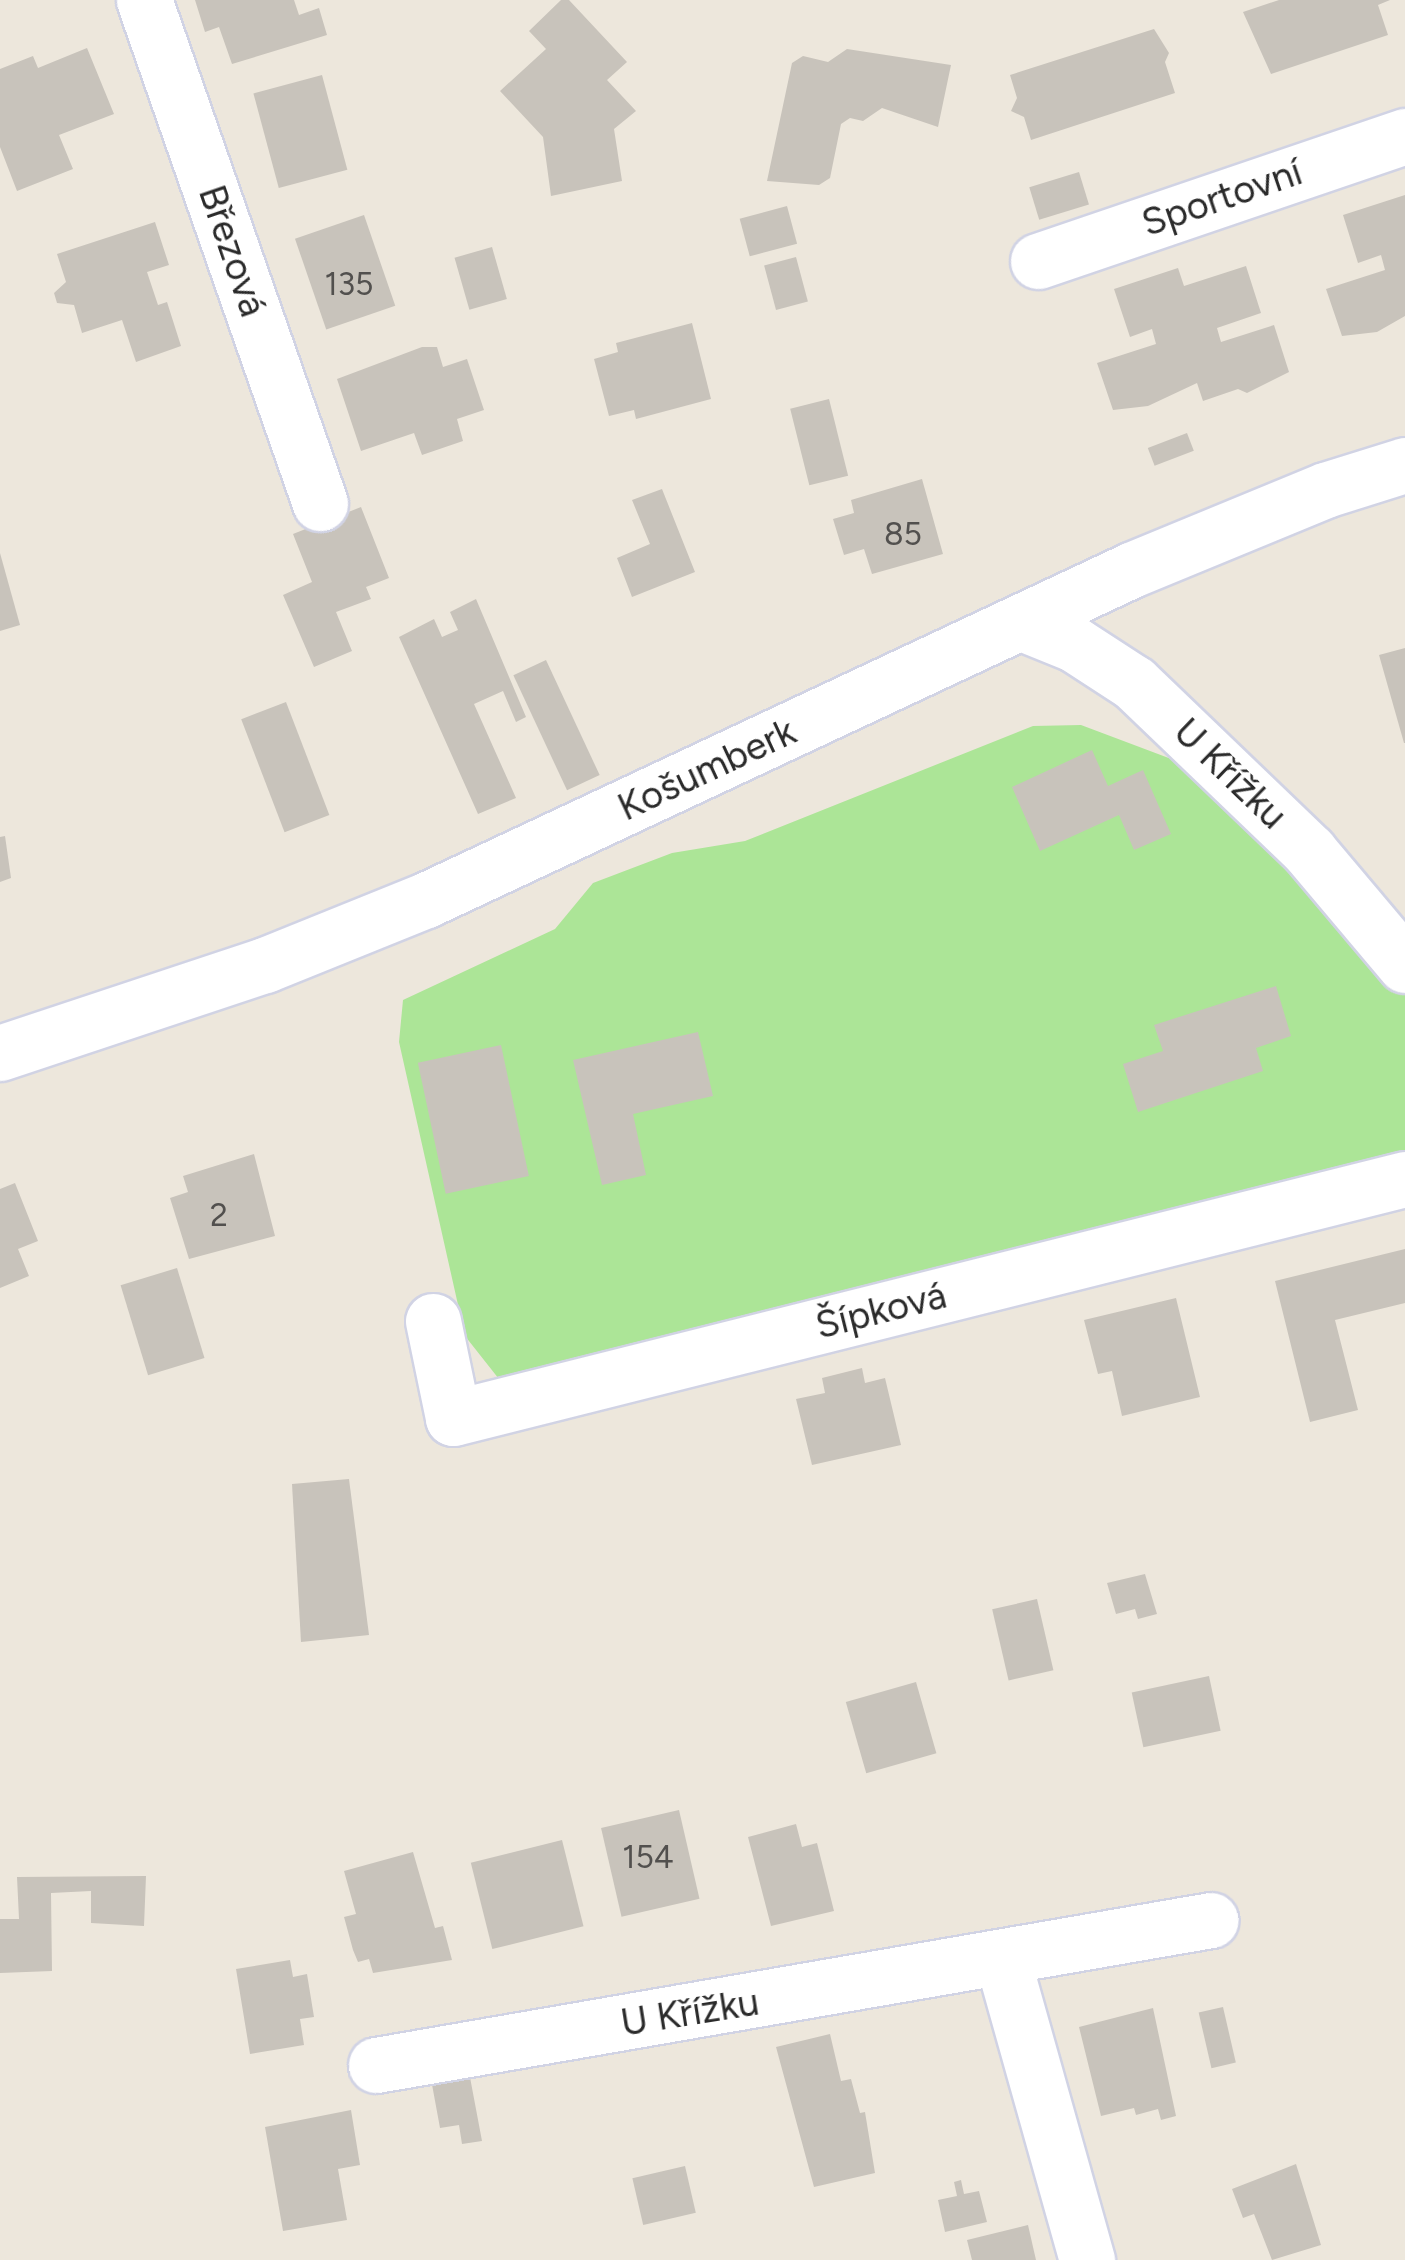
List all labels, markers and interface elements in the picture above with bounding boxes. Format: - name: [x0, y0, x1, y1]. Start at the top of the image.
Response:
- street label: Sportovní: [1136, 149, 1308, 247]
- street label: Březová: [188, 179, 276, 323]
- house number: 135: [324, 265, 374, 303]
- house number: 85: [884, 515, 922, 553]
- street label: Košumberk: [611, 709, 803, 831]
- street label: U Křížku: [1164, 709, 1296, 839]
- house number: 2: [210, 1196, 228, 1234]
- street label: Šípková: [811, 1273, 951, 1349]
- house number: 154: [622, 1838, 674, 1876]
- street label: U Křížku: [618, 1980, 762, 2046]

